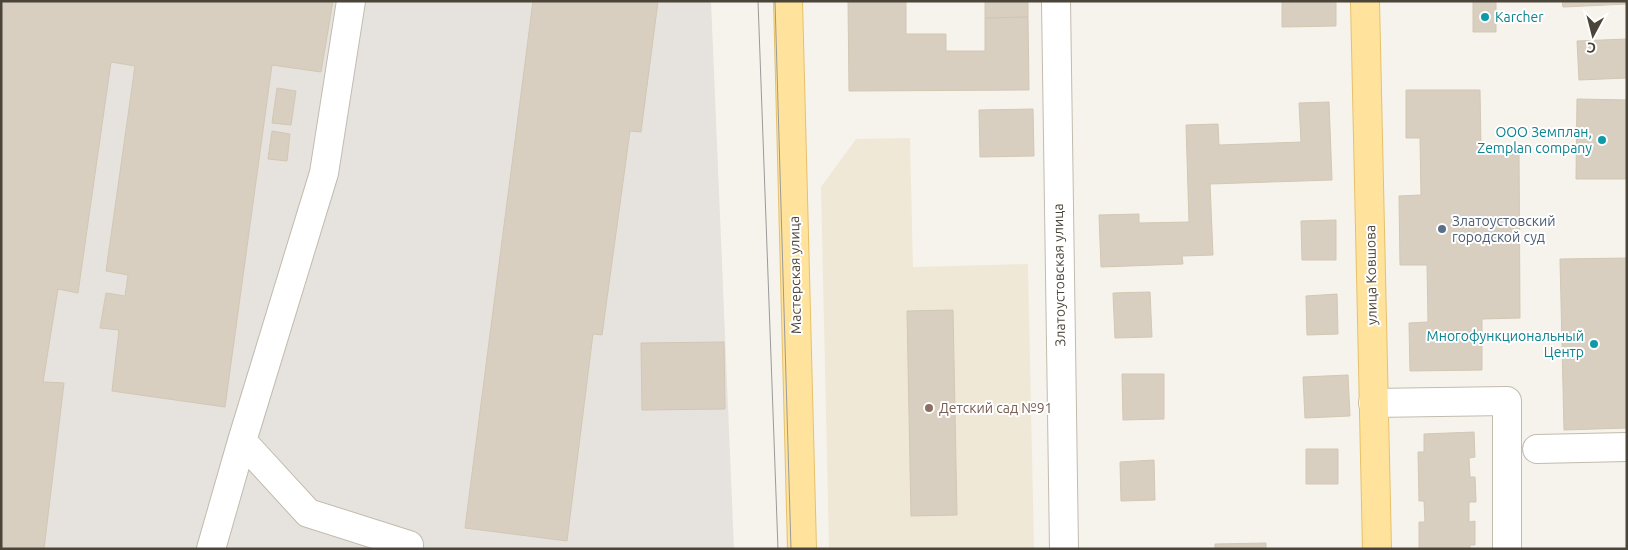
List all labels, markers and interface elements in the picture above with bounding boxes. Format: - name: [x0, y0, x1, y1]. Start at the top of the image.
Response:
- place label: Karcher: [1495, 9, 1544, 25]
- north arrow: [1568, 10, 1618, 60]
- marker: Karcher: [1479, 11, 1491, 23]
- text: С: [1586, 39, 1597, 56]
- place label: ООО Земплан, Zemplan company: [1477, 124, 1592, 156]
- marker: ООО Земплан, Zemplan company: [1596, 134, 1608, 146]
- street label: Златоустовская улица: [1050, 203, 1068, 347]
- place label: Златоустовский городской суд: [1452, 213, 1556, 245]
- street label: Мастерская улица: [786, 216, 804, 334]
- marker: Златоустовский городской суд: [1436, 223, 1448, 235]
- street label: улица Ковшова: [1362, 225, 1380, 325]
- place label: Многофункциональный Центр: [1427, 328, 1584, 360]
- marker: Многофункциональный Центр: [1588, 338, 1600, 350]
- place label: Детский сад №91: [939, 400, 1053, 416]
- marker: Детский сад №91: [923, 402, 935, 414]

